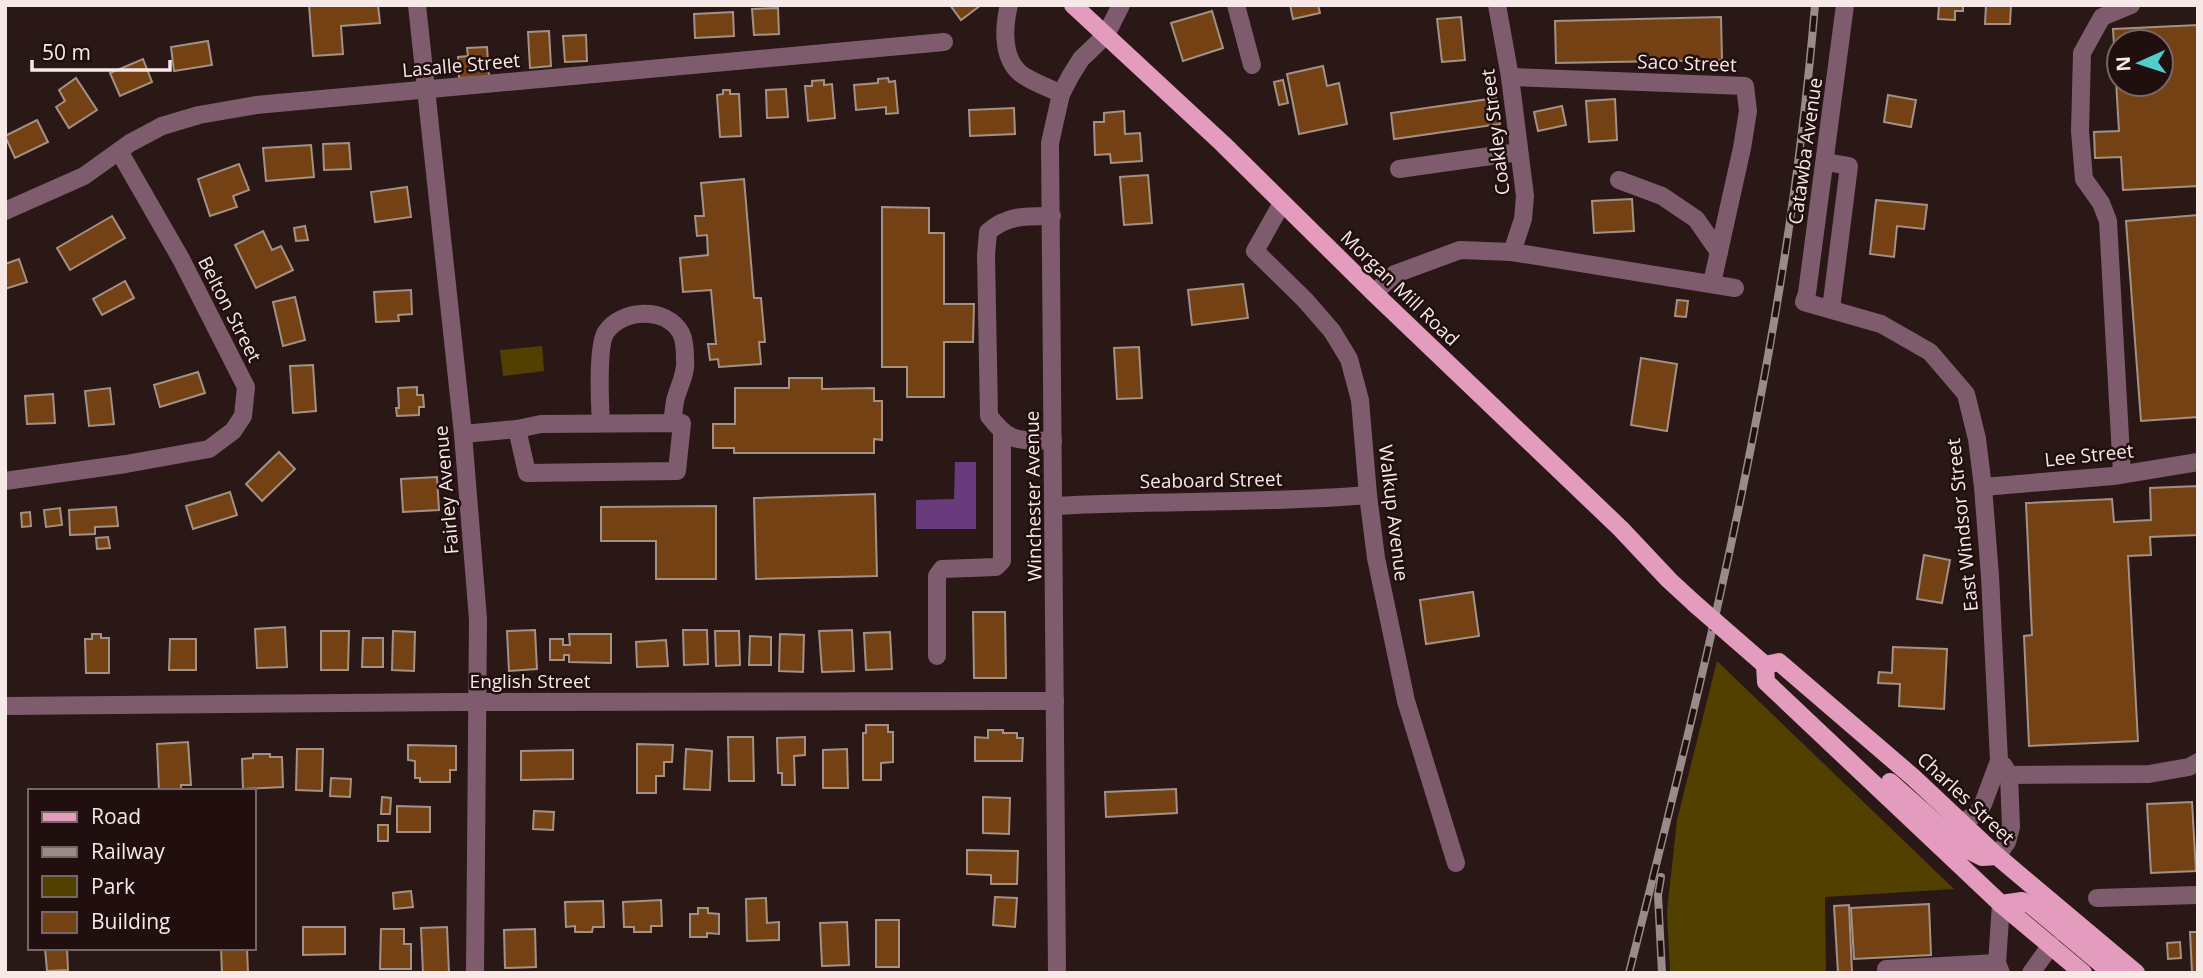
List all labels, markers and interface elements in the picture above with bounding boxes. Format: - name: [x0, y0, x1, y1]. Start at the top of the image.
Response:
- scale bar: [32, 28, 170, 72]
- north arrow: [2105, 28, 2175, 98]
- text: 50 m: [42, 38, 91, 66]
- street label: Lasalle Street: [401, 47, 521, 83]
- street label: Saco Street: [1637, 48, 1737, 78]
- text: N: [2110, 55, 2136, 72]
- street label: Coakley Street: [1474, 67, 1516, 197]
- street label: Catawba Avenue: [1782, 76, 1828, 226]
- street label: Morgan Mill Road: [1335, 225, 1465, 351]
- street label: Belton Street: [192, 252, 268, 367]
- street label: Winchester Avenue: [1019, 410, 1047, 582]
- street label: Fairley Avenue: [427, 425, 465, 555]
- street label: East Windsor Street: [1940, 437, 1984, 613]
- street label: Lee Street: [2043, 437, 2135, 473]
- street label: Walkup Avenue: [1373, 443, 1415, 583]
- street label: Seaboard Street: [1139, 466, 1283, 494]
- street label: English Street: [470, 668, 591, 694]
- street label: Charles Street: [1912, 746, 2021, 850]
- legend: [28, 789, 256, 950]
- text: Road: [91, 802, 141, 830]
- text: Railway: [91, 837, 165, 865]
- text: Park: [91, 872, 135, 900]
- text: Building: [91, 907, 170, 935]

